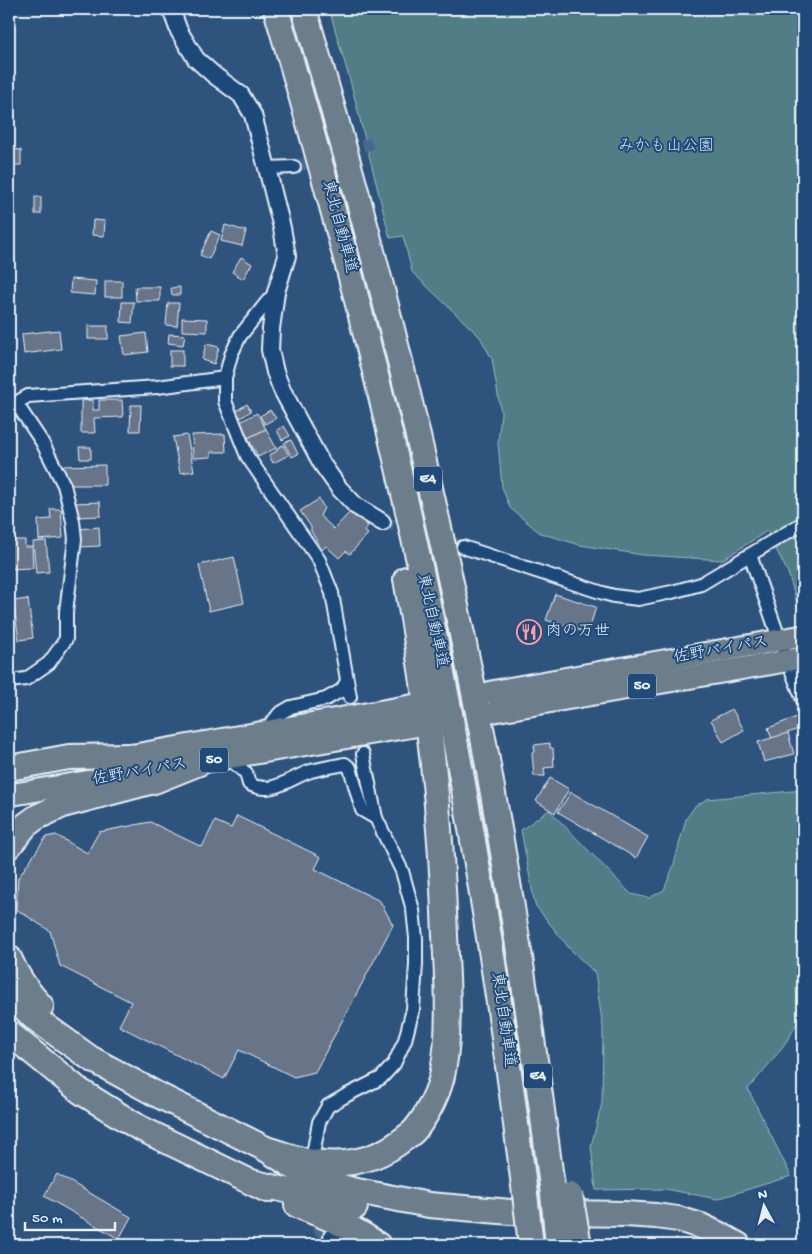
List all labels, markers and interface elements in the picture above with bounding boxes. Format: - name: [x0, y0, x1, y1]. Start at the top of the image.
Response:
- park label: みかも山公園: [618, 137, 714, 157]
- street label: 東北自動車道: [316, 178, 362, 276]
- road number: E4: [414, 466, 442, 492]
- street label: 東北自動車道: [412, 572, 452, 670]
- restaurant icon: 肉の万世: [516, 619, 542, 645]
- place label: 肉の万世: [546, 622, 610, 642]
- street label: 佐野バイパス: [672, 632, 770, 669]
- road number: 50: [628, 674, 656, 698]
- road number: 50: [200, 748, 228, 772]
- street label: 佐野バイパス: [91, 754, 189, 791]
- street label: 東北自動車道: [486, 971, 520, 1069]
- road number: E4: [524, 1064, 552, 1088]
- north arrow: [740, 1182, 790, 1232]
- text: N: [757, 1187, 768, 1205]
- scale bar: [25, 1199, 115, 1231]
- text: 50 m: [32, 1210, 63, 1228]

